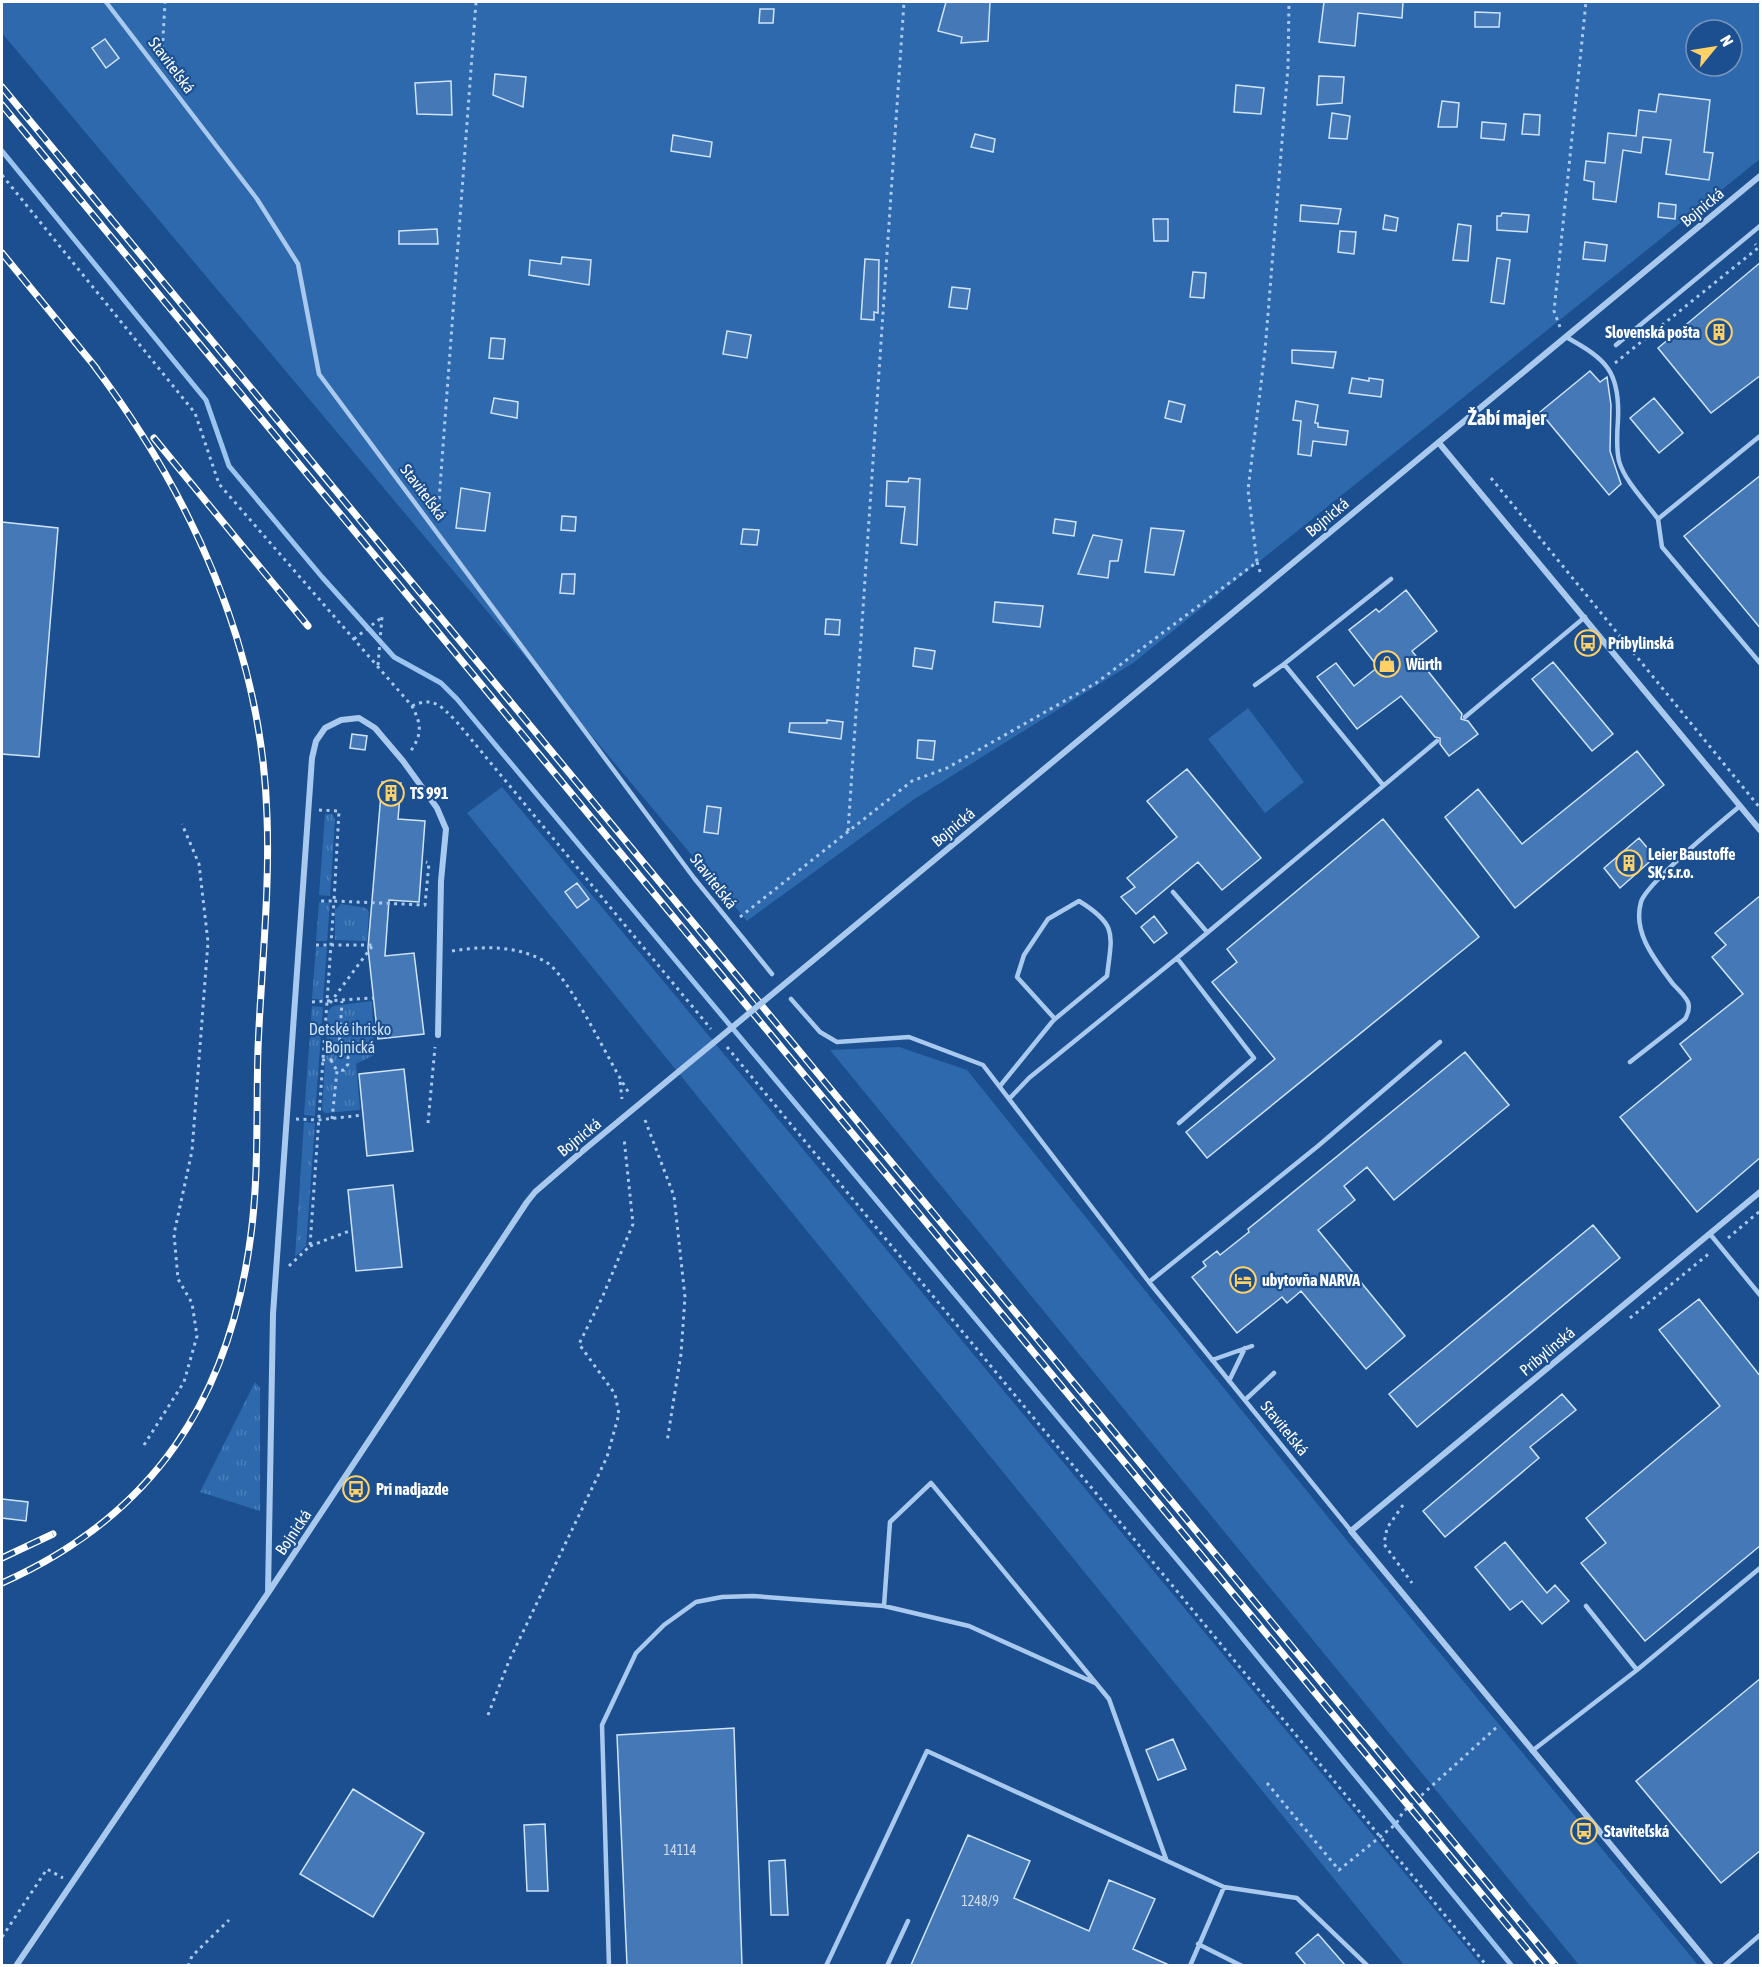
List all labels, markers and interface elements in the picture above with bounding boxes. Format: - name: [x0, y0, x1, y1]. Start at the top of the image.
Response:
- north arrow: [1684, 18, 1744, 78]
- text: N: [1717, 32, 1737, 49]
- street label: Staviteľská: [145, 34, 199, 96]
- street label: Bojnická: [1677, 184, 1728, 231]
- building icon: Slovenská pošta: [1704, 317, 1734, 347]
- place label: Slovenská pošta: [1605, 323, 1700, 341]
- district label: Žabí majer: [1468, 406, 1547, 429]
- street label: Staviteľská: [397, 461, 451, 523]
- street label: Bojnická: [1302, 494, 1353, 541]
- bus stop icon: Pribylinská: [1573, 628, 1603, 658]
- place label: Pribylinská: [1608, 634, 1674, 652]
- shop icon: Würth: [1372, 649, 1402, 679]
- place label: Würth: [1405, 655, 1442, 673]
- building icon: TS 991: [376, 778, 406, 808]
- place label: TS 991: [410, 784, 449, 802]
- street label: Bojnická: [928, 804, 979, 851]
- place label: Leier Baustoffe SK, s.r.o.: [1648, 845, 1736, 881]
- building icon: Leier Baustoffe SK, s.r.o.: [1614, 848, 1644, 878]
- street label: Staviteľská: [687, 850, 741, 912]
- park label: Detské ihrisko Bojnická: [309, 1020, 391, 1057]
- street label: Bojnická: [554, 1114, 605, 1161]
- hotel icon: ubytovňa NARVA: [1228, 1265, 1258, 1295]
- place label: ubytovňa NARVA: [1262, 1271, 1360, 1289]
- street label: Pribylinská: [1516, 1323, 1579, 1380]
- street label: Staviteľská: [1258, 1397, 1312, 1459]
- bus stop icon: Pri nadjazde: [341, 1474, 371, 1504]
- place label: Pri nadjazde: [376, 1480, 449, 1498]
- street label: Bojnická: [271, 1506, 315, 1559]
- bus stop icon: Staviteľská: [1569, 1816, 1599, 1846]
- place label: Staviteľská: [1604, 1822, 1669, 1840]
- house number: 14114: [664, 1842, 697, 1858]
- house number: 1248/9: [961, 1893, 999, 1909]

